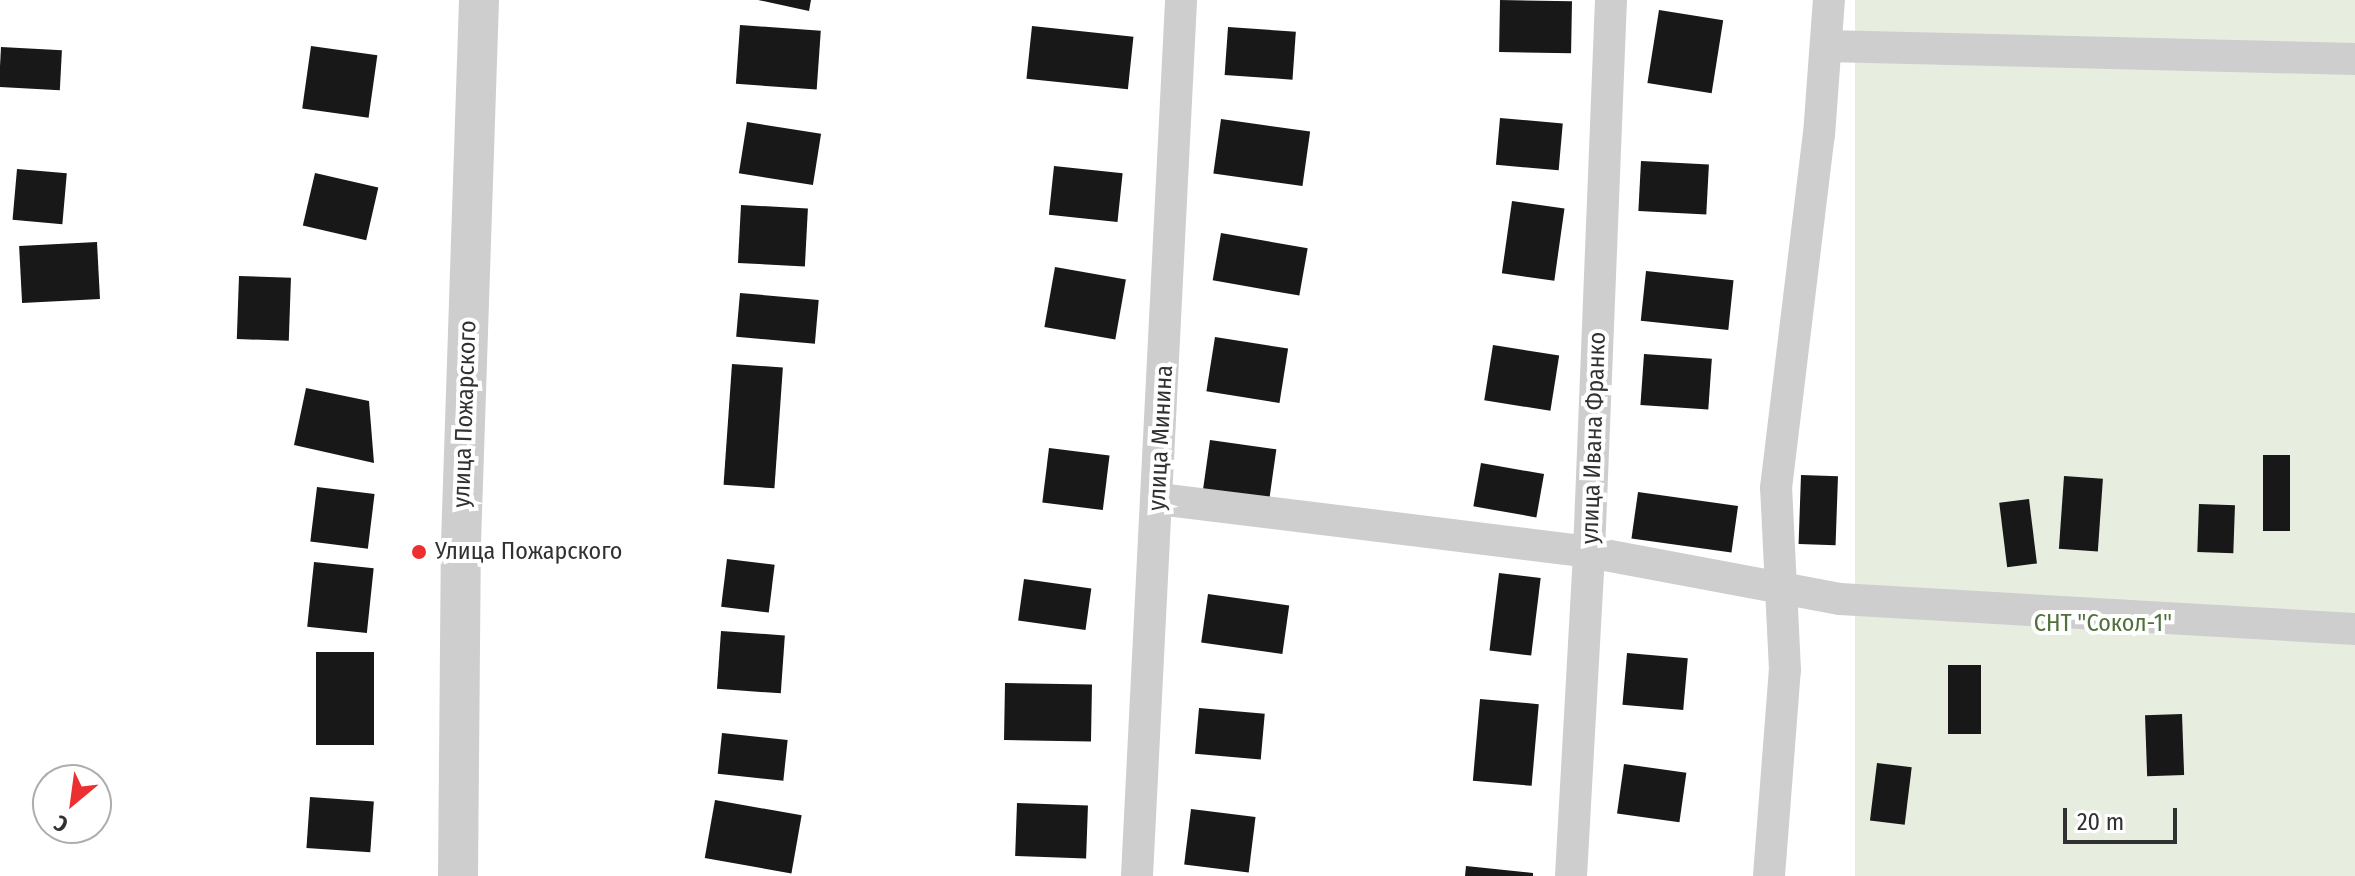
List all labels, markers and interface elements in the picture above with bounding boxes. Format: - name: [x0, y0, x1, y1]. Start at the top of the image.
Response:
- street label: улица Пожарского: [447, 320, 483, 508]
- street label: улица Ивана Франко: [1576, 331, 1612, 545]
- street label: улица Минина: [1143, 364, 1179, 512]
- place label: Улица Пожарского: [435, 538, 622, 566]
- marker: Улица Пожарского: [410, 543, 428, 561]
- park label: СНТ "Сокол-1": [2034, 610, 2172, 638]
- north arrow: [32, 764, 112, 844]
- scale bar: [2067, 792, 2181, 842]
- text: 20 m: [2077, 808, 2124, 836]
- text: С: [50, 809, 73, 838]

